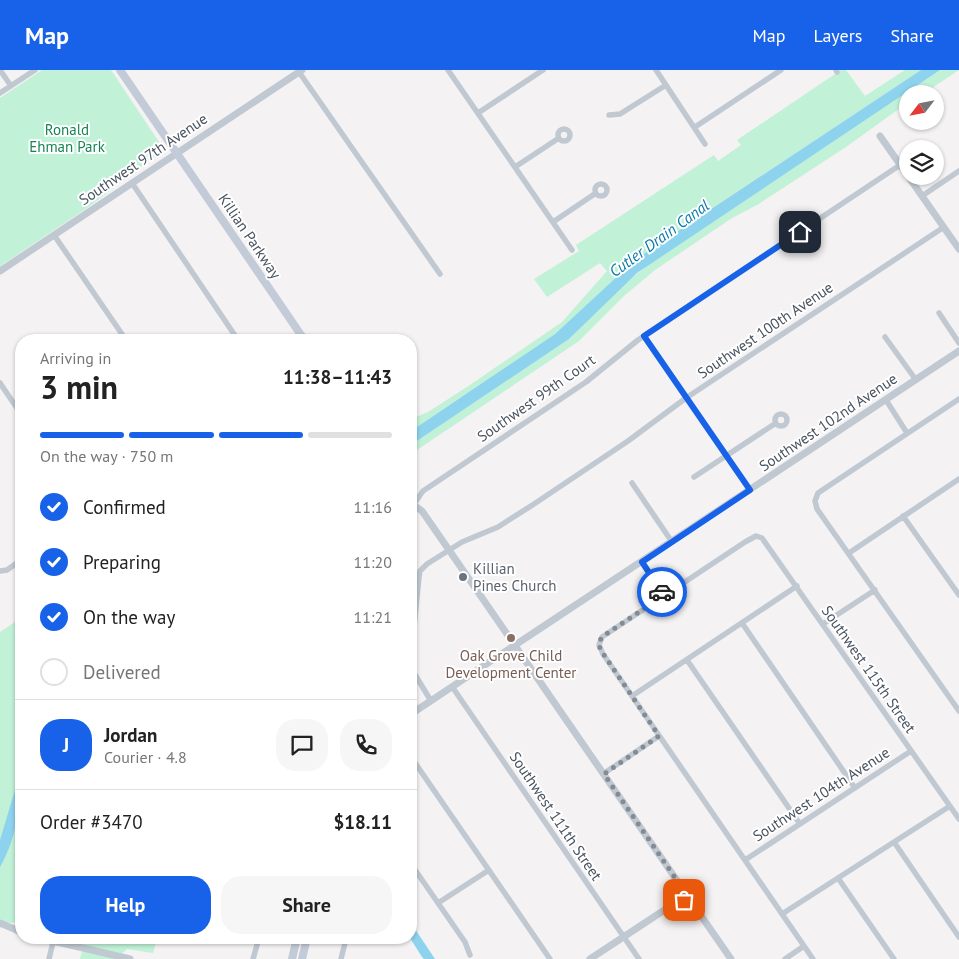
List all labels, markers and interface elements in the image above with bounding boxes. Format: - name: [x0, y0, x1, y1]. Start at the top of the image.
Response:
- text: Map: [25, 20, 69, 51]
- text: Map: [753, 24, 785, 47]
- text: Layers: [813, 24, 862, 47]
- text: Share: [890, 24, 934, 47]
- north arrow: [899, 85, 944, 130]
- map controls: [899, 85, 944, 185]
- street label: Southwest 97th Avenue: [75, 109, 211, 209]
- park label: Ronald Ehman Park: [29, 120, 106, 156]
- button: layers: [899, 140, 944, 185]
- street label: Killian Parkway: [215, 190, 285, 282]
- water label: Cutler Drain Canal: [605, 195, 713, 281]
- pin: [779, 211, 821, 253]
- icon: home: [786, 218, 814, 246]
- street label: Southwest 100th Avenue: [694, 278, 836, 382]
- text: Arriving in: [40, 348, 111, 368]
- street label: Southwest 99th Court: [473, 350, 599, 446]
- text: 11:38–11:43: [283, 365, 392, 389]
- text: 3 min: [40, 366, 118, 408]
- street label: Southwest 102nd Avenue: [755, 369, 901, 475]
- text: On the way · 750 m: [40, 446, 173, 466]
- icon: check: [40, 493, 68, 521]
- text: Confirmed: [83, 495, 166, 519]
- text: 11:16: [354, 497, 392, 517]
- icon: check: [40, 548, 68, 576]
- text: Preparing: [83, 550, 161, 574]
- text: 11:20: [354, 552, 392, 572]
- place label: Killian Pines Church: [473, 559, 556, 595]
- courier: [637, 567, 687, 617]
- marker: Killian Pines Church: [457, 571, 469, 583]
- icon: car: [648, 578, 676, 606]
- street label: Southwest 115th Street: [818, 602, 920, 736]
- icon: check: [40, 603, 68, 631]
- text: On the way: [83, 605, 175, 629]
- text: 11:21: [354, 607, 392, 627]
- marker: Oak Grove Child Development Center: [505, 632, 517, 644]
- place label: Oak Grove Child Development Center: [446, 646, 576, 682]
- text: Delivered: [83, 660, 161, 684]
- button: chat: [276, 719, 328, 771]
- button: phone: [340, 719, 392, 771]
- text: Jordan: [104, 723, 157, 747]
- text: J: [63, 733, 69, 757]
- street label: Southwest 104th Avenue: [749, 743, 893, 845]
- text: Courier · 4.8: [104, 747, 187, 767]
- street label: Southwest 111th Street: [506, 748, 606, 884]
- text: Order #3470: [40, 810, 143, 834]
- text: $18.11: [333, 810, 392, 834]
- button: Help: [40, 876, 211, 934]
- button: Share: [221, 876, 392, 934]
- pin: [663, 879, 705, 921]
- icon: bag: [670, 886, 698, 914]

